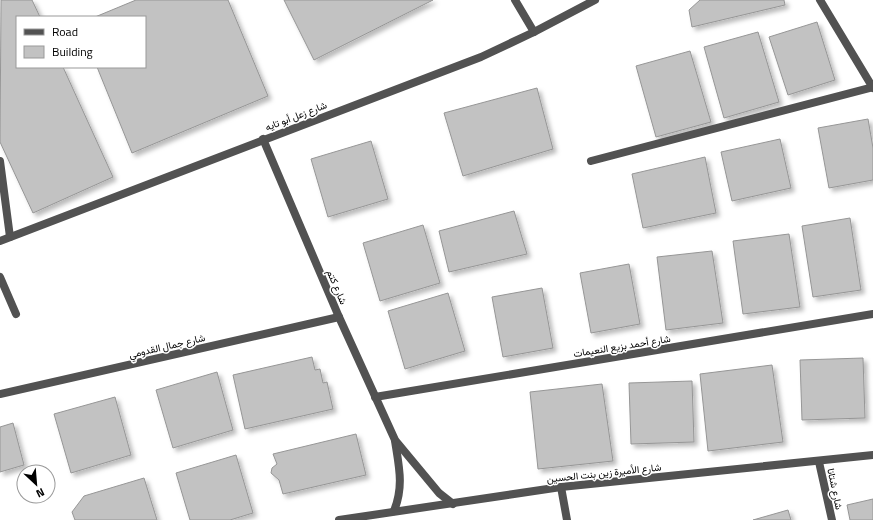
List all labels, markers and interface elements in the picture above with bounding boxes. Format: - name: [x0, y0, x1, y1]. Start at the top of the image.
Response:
- legend: [16, 16, 146, 68]
- text: Road: [52, 22, 78, 41]
- text: Building: [52, 42, 93, 61]
- street label: شارع زعل أبو تايه: [263, 97, 329, 135]
- street label: شارع كتم: [323, 267, 351, 307]
- street label: شارع جمال القدومي: [127, 330, 207, 363]
- street label: شارع أحمد بزيع النعيمات: [572, 331, 672, 361]
- street label: شارع الأميرة زين بنت الحسين: [546, 460, 662, 486]
- north arrow: [16, 464, 56, 504]
- street label: شارع شتانا: [823, 467, 847, 511]
- text: N: [33, 484, 47, 502]

